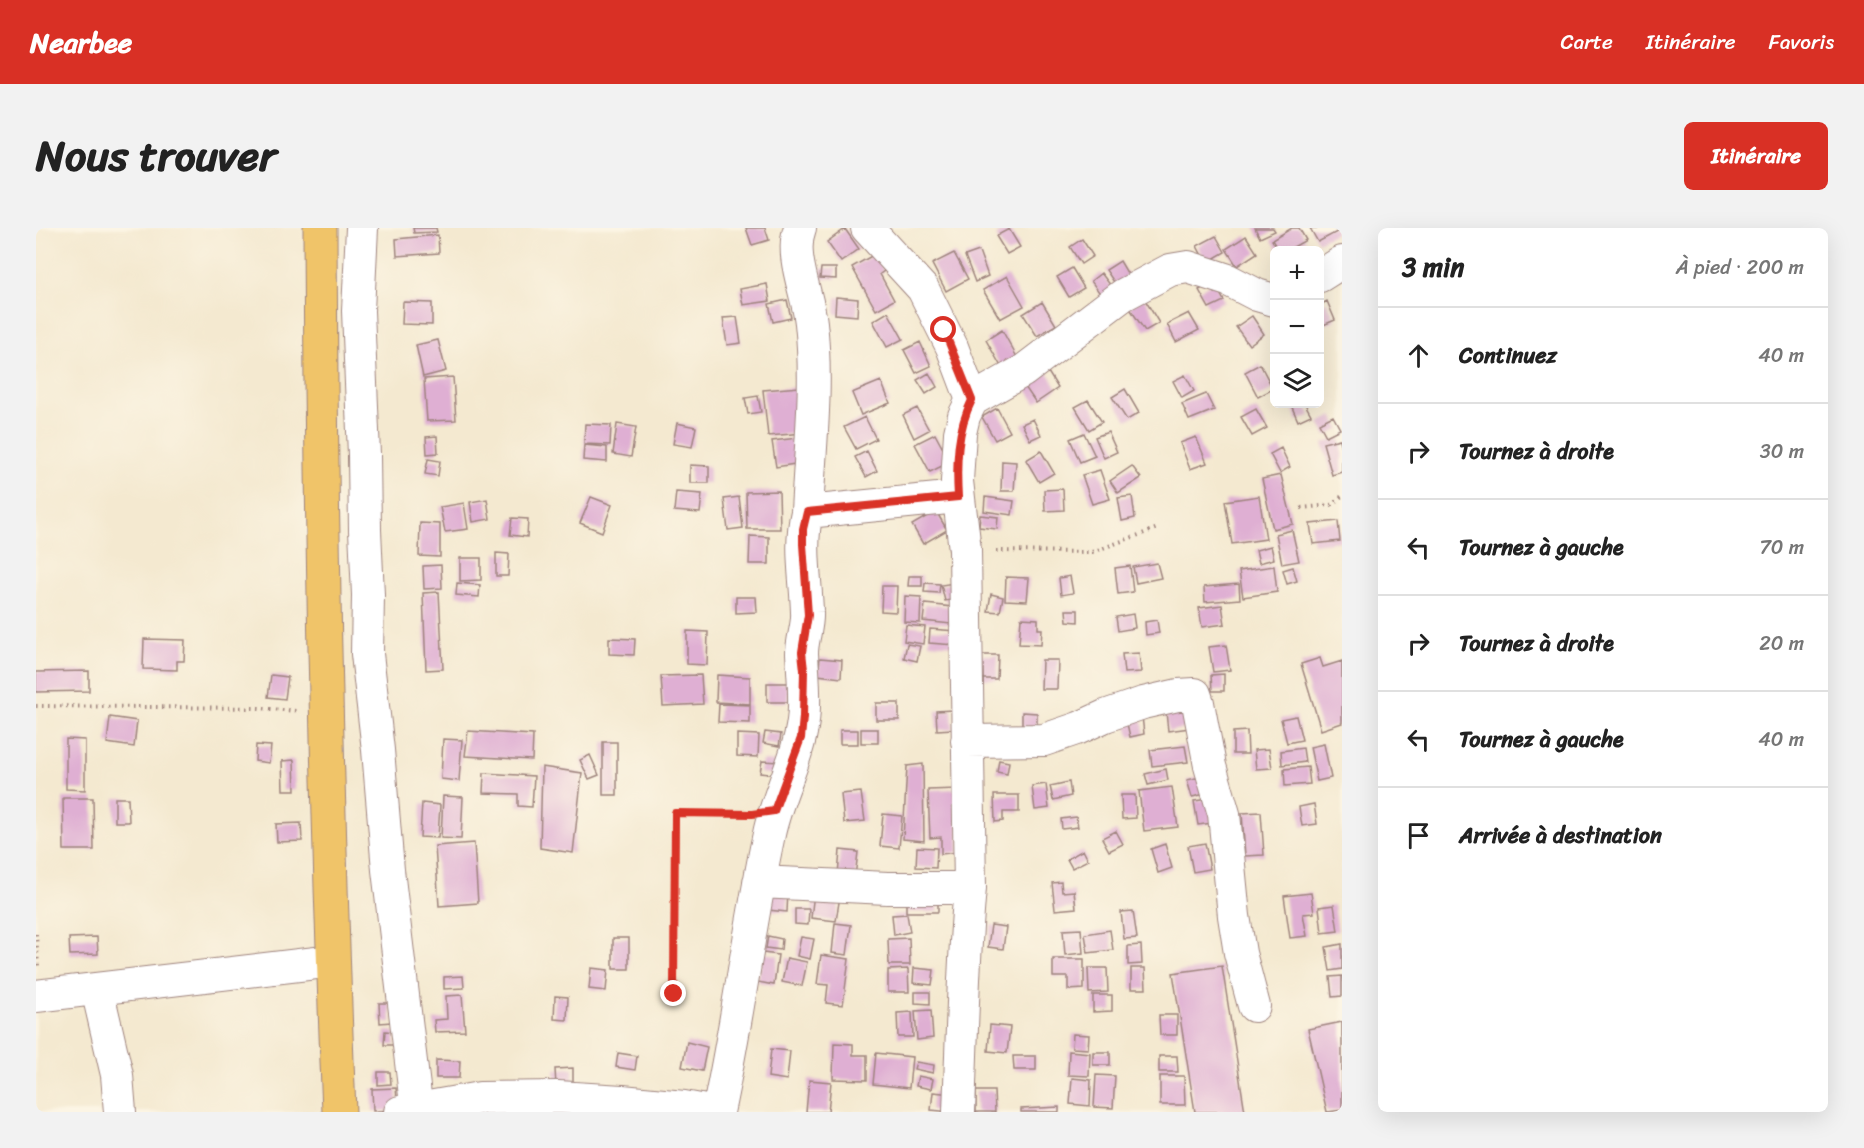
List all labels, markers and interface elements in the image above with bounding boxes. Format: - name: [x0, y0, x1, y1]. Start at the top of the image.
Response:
- text: Nearbee: [30, 18, 132, 67]
- text: Carte: [1561, 23, 1613, 61]
- text: Itinéraire: [1646, 23, 1736, 61]
- text: Favoris: [1769, 23, 1834, 61]
- text: Nous trouver: [36, 119, 276, 193]
- button: Itinéraire: [1684, 122, 1828, 190]
- text: 3 min: [1402, 244, 1464, 290]
- map controls: [1270, 246, 1324, 408]
- button: +: [1270, 246, 1324, 300]
- text: À pied · 200 m: [1676, 250, 1804, 285]
- button: −: [1270, 300, 1324, 354]
- route start: [930, 316, 956, 342]
- text: Continuez: [1459, 336, 1557, 375]
- text: 40 m: [1758, 338, 1804, 373]
- icon: ahead: [1402, 339, 1435, 372]
- button: layers: [1270, 354, 1324, 408]
- text: Tournez à droite: [1459, 432, 1614, 471]
- text: 30 m: [1760, 434, 1804, 469]
- icon: right: [1402, 435, 1435, 468]
- text: Tournez à gauche: [1459, 528, 1624, 567]
- text: 70 m: [1759, 530, 1804, 565]
- icon: left: [1402, 531, 1435, 564]
- text: Tournez à droite: [1459, 624, 1614, 663]
- text: 20 m: [1759, 626, 1804, 661]
- icon: right: [1402, 627, 1435, 660]
- text: Tournez à gauche: [1459, 720, 1624, 759]
- text: 40 m: [1758, 722, 1804, 757]
- icon: left: [1402, 723, 1435, 756]
- text: Arrivée à destination: [1459, 816, 1662, 855]
- icon: arrive: [1402, 819, 1435, 852]
- route end: [660, 980, 686, 1006]

